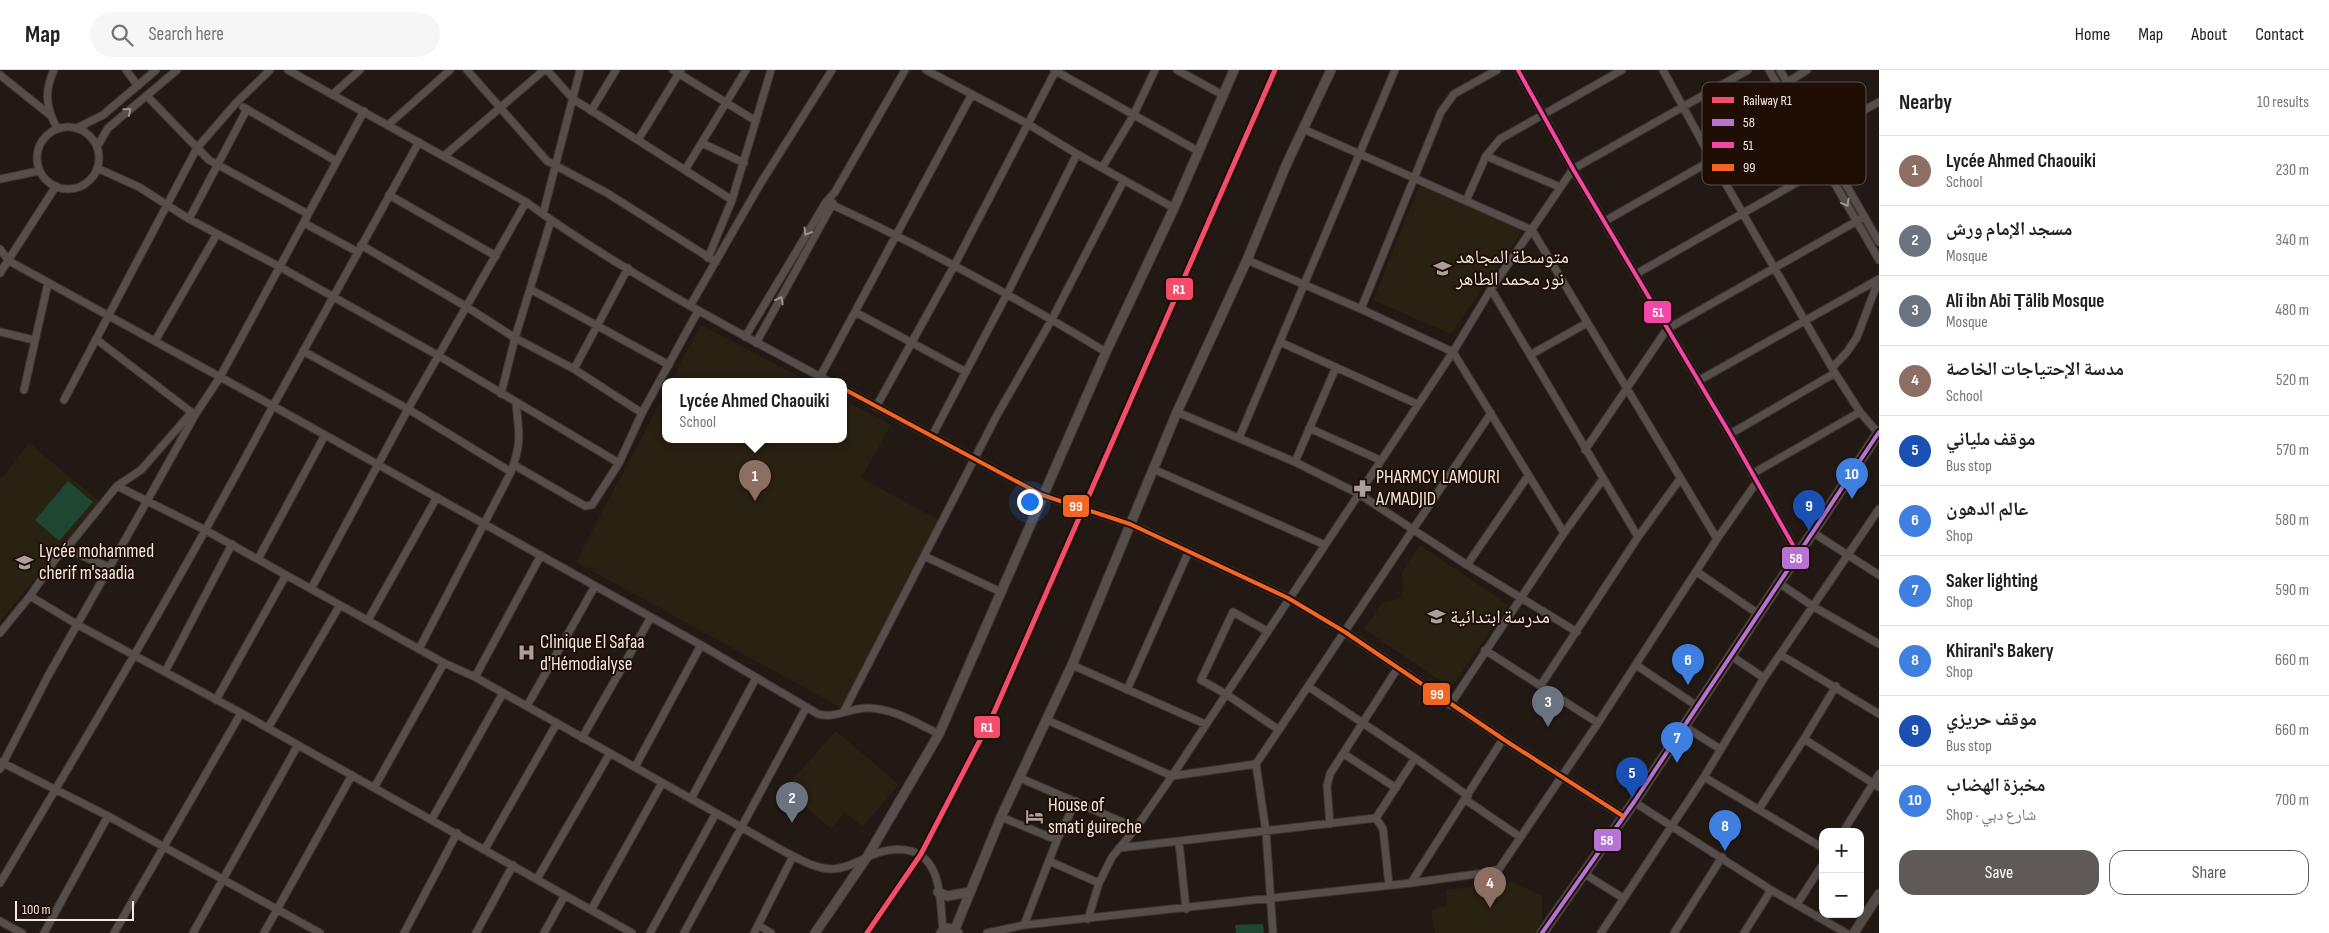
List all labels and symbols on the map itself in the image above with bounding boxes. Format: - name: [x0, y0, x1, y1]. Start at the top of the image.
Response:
- legend: [1702, 82, 1866, 185]
- text: Railway R1: [1743, 92, 1792, 109]
- one-way arrow: [122, 108, 131, 116]
- text: 58: [1743, 114, 1755, 131]
- text: 51: [1743, 137, 1754, 154]
- text: 99: [1743, 159, 1755, 176]
- one-way arrow: [1839, 198, 1849, 207]
- one-way arrow: [804, 227, 814, 236]
- place label: متوسطة المجاهد نور محمد الطاهر: [1455, 246, 1569, 291]
- school or university icon: متوسطة المجاهد نور محمد الطاهر: [1432, 258, 1452, 278]
- line badge: R1: [1165, 277, 1194, 301]
- text: R1: [1173, 281, 1186, 298]
- one-way arrow: [774, 297, 784, 306]
- line badge: 51: [1643, 300, 1672, 324]
- text: 51: [1652, 304, 1664, 321]
- pin: 10: [1836, 458, 1868, 499]
- pin: 1: [739, 460, 771, 501]
- place label: PHARMCY LAMOURI A/MADJID: [1375, 466, 1500, 511]
- pharmacy icon: PHARMCY LAMOURI A/MADJID: [1352, 478, 1372, 498]
- your location: [1017, 489, 1043, 515]
- pin: 9: [1793, 490, 1825, 531]
- line badge: 99: [1062, 494, 1090, 518]
- text: 99: [1069, 498, 1083, 515]
- place label: Lycée mohammed cherif m'saadia: [39, 540, 154, 585]
- line badge: 58: [1781, 546, 1810, 570]
- text: 58: [1790, 550, 1803, 567]
- school or university icon: Lycée mohammed cherif m'saadia: [15, 552, 35, 572]
- place label: مدرسة ابتدائية: [1450, 606, 1550, 629]
- school or university icon: مدرسة ابتدائية: [1426, 607, 1446, 627]
- place label: Clinique El Safaa d'Hémodialyse: [540, 631, 645, 676]
- hospital icon: Clinique El Safaa d'Hémodialyse: [516, 643, 536, 663]
- pin: 6: [1672, 644, 1704, 685]
- line badge: 99: [1422, 682, 1451, 706]
- text: 99: [1430, 686, 1444, 703]
- pin: 3: [1532, 686, 1564, 727]
- line badge: R1: [973, 715, 1001, 739]
- text: R1: [981, 719, 994, 736]
- pin: 7: [1661, 722, 1693, 763]
- pin: 5: [1616, 757, 1648, 798]
- pin: 2: [776, 782, 808, 823]
- place label: House of smati guireche: [1048, 794, 1142, 839]
- hotel icon: House of smati guireche: [1024, 806, 1044, 826]
- pin: 8: [1709, 810, 1741, 851]
- line badge: 58: [1593, 828, 1622, 852]
- text: 58: [1601, 832, 1614, 849]
- pin: 4: [1474, 867, 1506, 908]
- scale bar: [15, 898, 134, 921]

